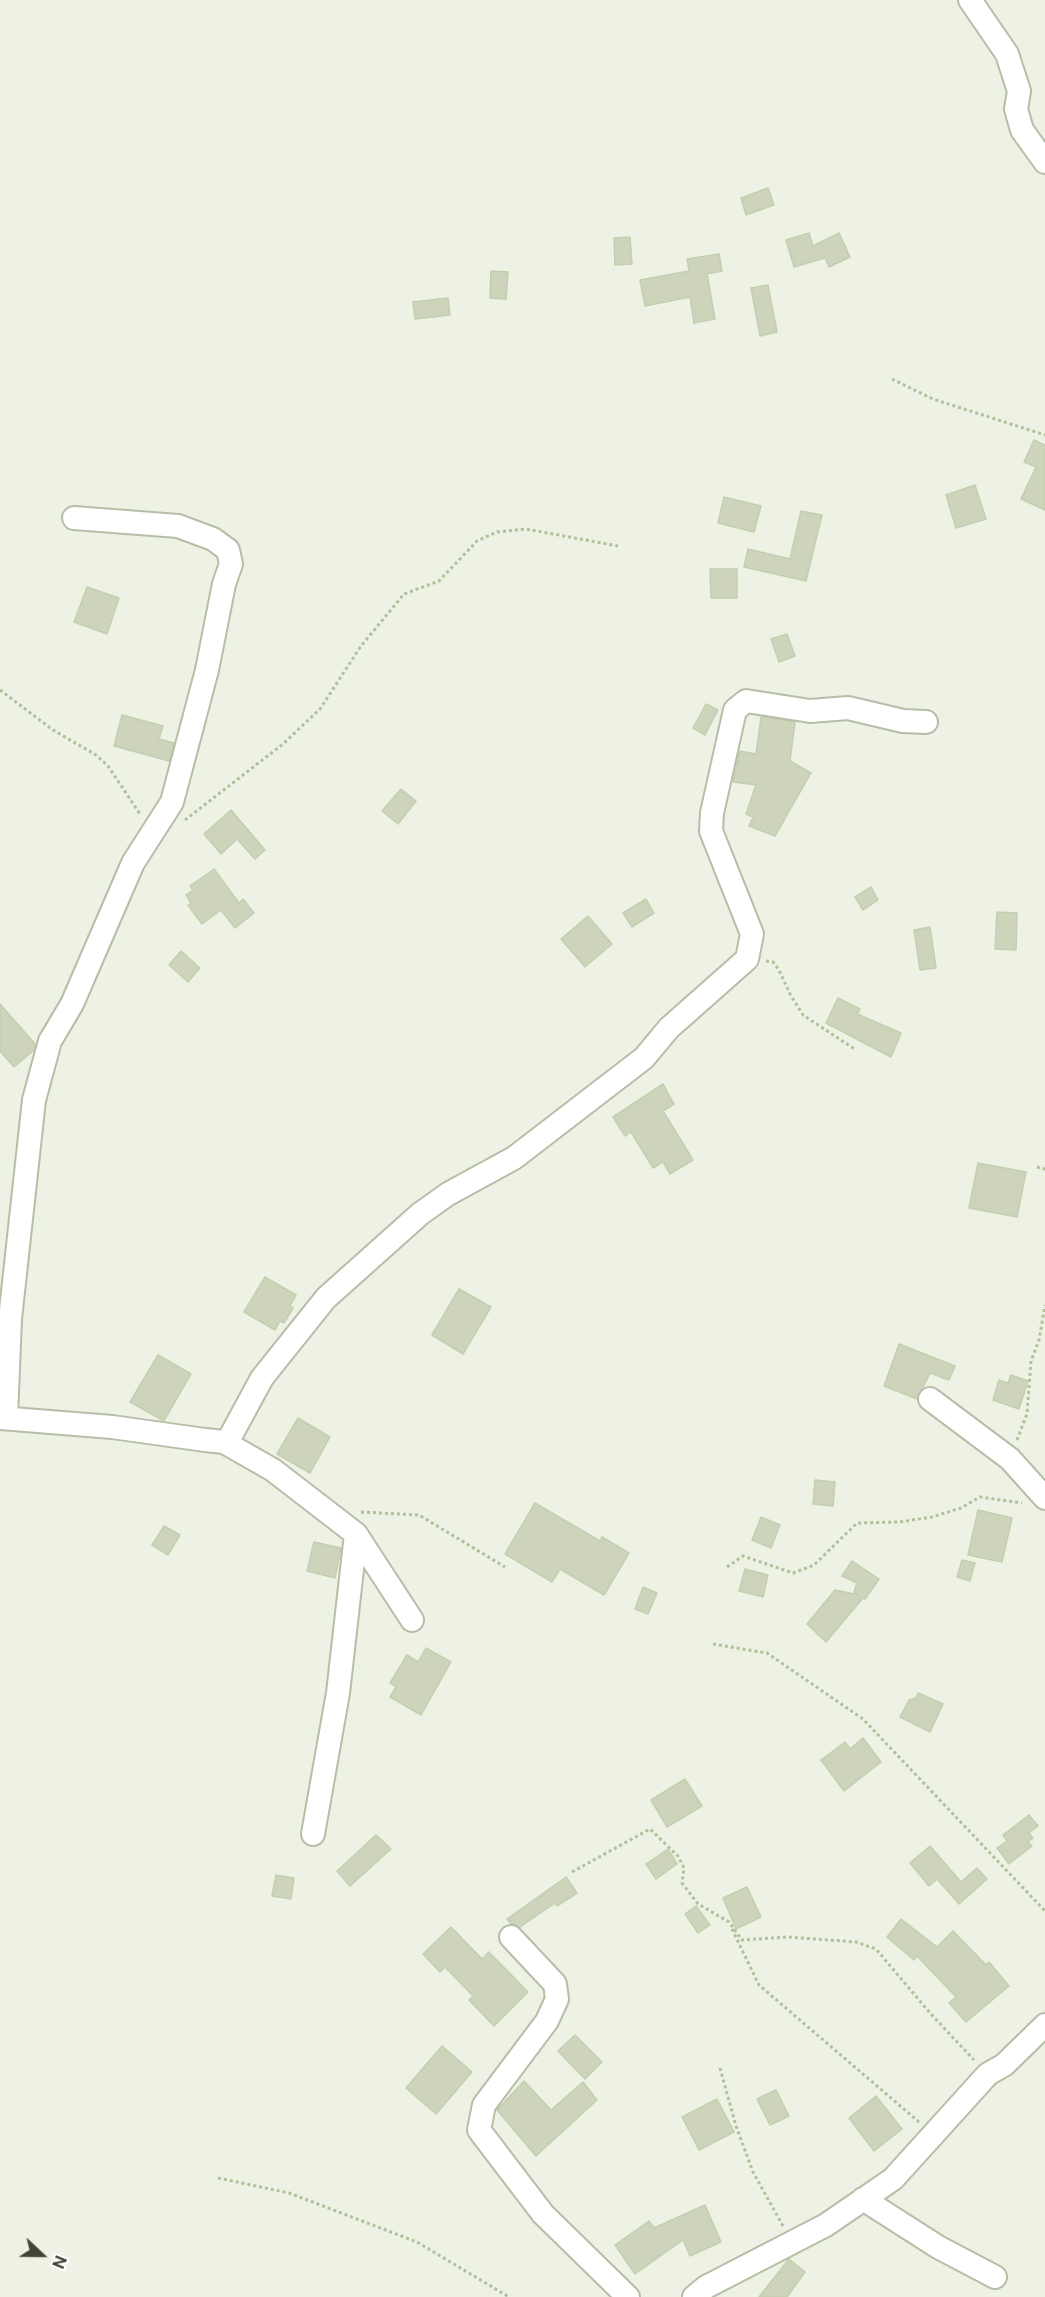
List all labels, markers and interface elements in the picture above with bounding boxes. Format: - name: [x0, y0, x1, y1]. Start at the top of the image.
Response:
- north arrow: [12, 2225, 72, 2285]
- text: N: [48, 2253, 70, 2271]

